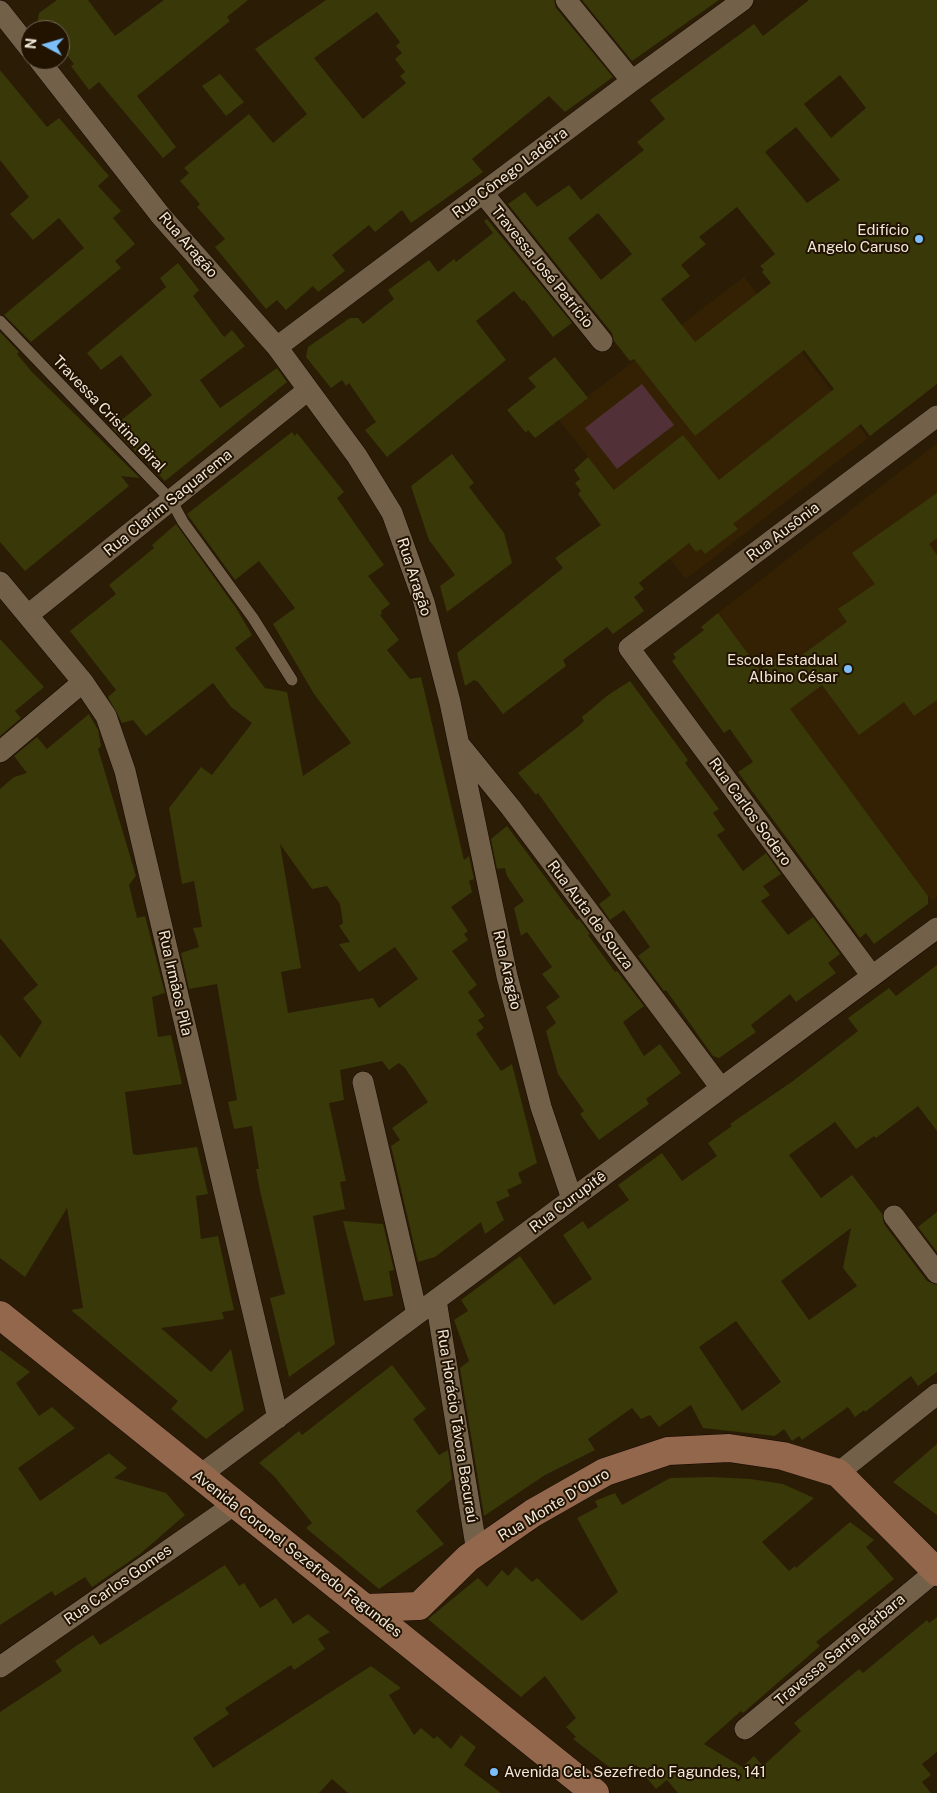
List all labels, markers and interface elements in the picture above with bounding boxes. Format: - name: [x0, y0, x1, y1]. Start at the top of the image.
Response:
- north arrow: [20, 20, 70, 70]
- text: N: [23, 37, 40, 50]
- street label: Rua Cônego Ladeira: [449, 124, 571, 222]
- street label: Travessa José Patrício: [487, 202, 597, 332]
- street label: Rua Aragão: [155, 208, 221, 282]
- place label: Edifício Angelo Caruso: [807, 221, 909, 256]
- marker: Edifício Angelo Caruso: [913, 233, 925, 245]
- street label: Travessa Cristina Biral: [49, 352, 169, 476]
- street label: Rua Clarim Saquarema: [100, 446, 236, 560]
- street label: Rua Ausônia: [743, 499, 823, 565]
- street label: Rua Aragão: [393, 536, 435, 618]
- place label: Escola Estadual Albino César: [727, 651, 838, 686]
- marker: Escola Estadual Albino César: [842, 663, 854, 675]
- street label: Rua Carlos Sodero: [705, 754, 795, 870]
- street label: Rua Auta de Souza: [543, 857, 637, 973]
- street label: Rua Irmãos Pìla: [154, 928, 196, 1038]
- street label: Rua Aragão: [489, 928, 525, 1012]
- street label: Rua Curupitê: [526, 1167, 610, 1237]
- street label: Rua Horácio Távora Bacuraú: [433, 1328, 481, 1524]
- street label: Rua Monte D'Ouro: [495, 1465, 613, 1545]
- street label: Avenida Coronel Sezefredo Fagundes: [189, 1467, 405, 1641]
- street label: Rua Carlos Gomes: [61, 1541, 175, 1629]
- street label: Travessa Santa Bárbara: [771, 1590, 909, 1710]
- place label: Avenida Cel. Sezefredo Fagundes, 141: [504, 1763, 766, 1781]
- marker: Avenida Cel. Sezefredo Fagundes, 141: [488, 1766, 500, 1778]

